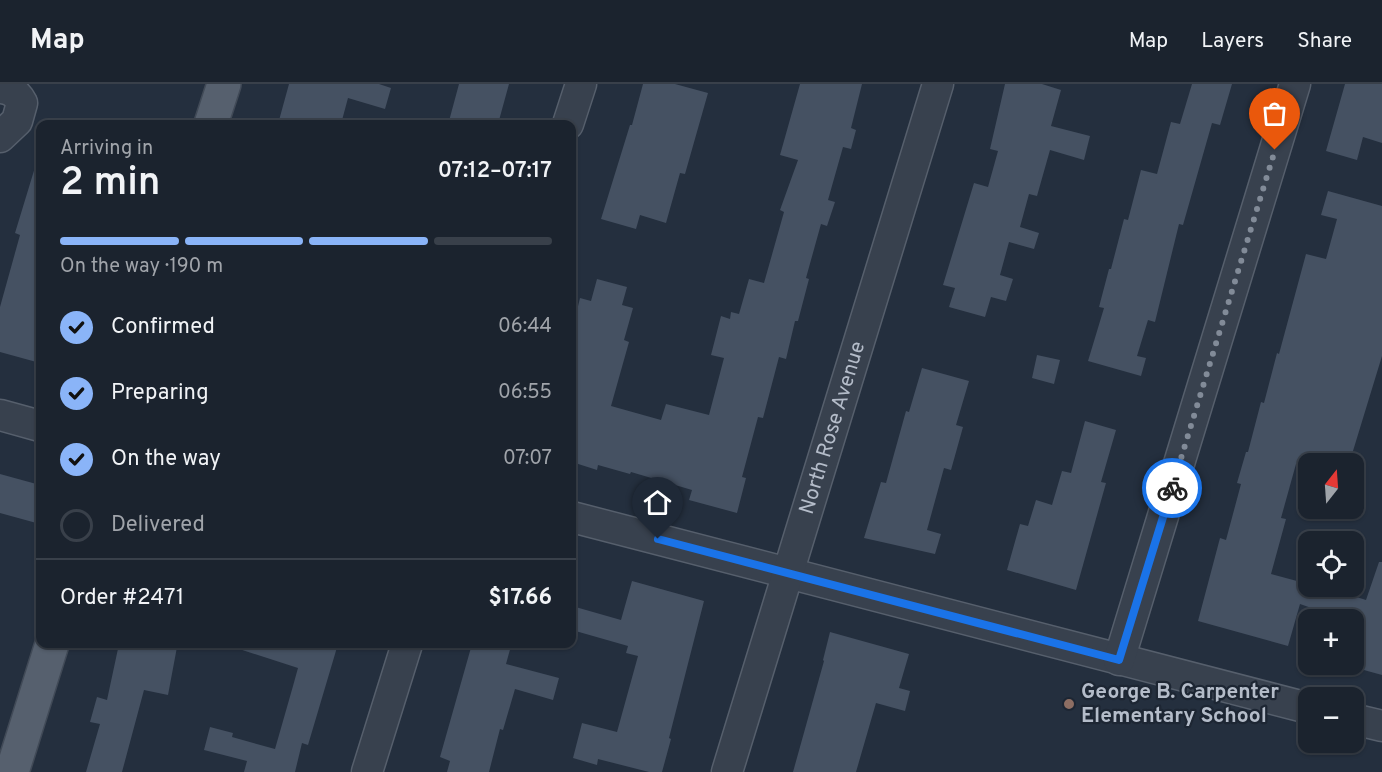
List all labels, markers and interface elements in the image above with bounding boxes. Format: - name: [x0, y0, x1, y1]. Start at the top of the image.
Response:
- text: Map: [30, 23, 85, 59]
- text: Map: [1129, 28, 1168, 55]
- text: Layers: [1201, 28, 1264, 55]
- text: Share: [1297, 28, 1352, 55]
- pin: [1249, 88, 1300, 150]
- icon: bag: [1258, 97, 1291, 130]
- text: Arriving in: [60, 136, 153, 162]
- text: 07:12–07:17: [438, 158, 552, 185]
- text: 2 min: [60, 160, 161, 209]
- text: On the way · 190 m: [60, 254, 223, 280]
- icon: check: [60, 311, 93, 344]
- text: Confirmed: [111, 314, 215, 341]
- text: 06:44: [498, 314, 552, 340]
- street label: North Rose Avenue: [793, 338, 872, 518]
- icon: check: [60, 377, 93, 410]
- text: Preparing: [111, 380, 209, 407]
- text: 06:55: [498, 380, 552, 406]
- icon: check: [60, 443, 93, 476]
- text: On the way: [111, 446, 221, 473]
- text: 07:07: [503, 446, 552, 472]
- north arrow: [1298, 453, 1364, 519]
- map controls: [1298, 453, 1364, 753]
- courier: [1142, 458, 1202, 518]
- icon: bike: [1156, 472, 1189, 505]
- pin: [632, 477, 683, 539]
- icon: home: [641, 486, 674, 519]
- text: Delivered: [111, 512, 205, 539]
- button: locate: [1298, 531, 1364, 597]
- text: Order #2471: [60, 585, 184, 612]
- text: $17.66: [489, 585, 552, 612]
- button: +: [1298, 609, 1364, 675]
- place label: George B. Carpenter Elementary School: [1081, 679, 1279, 730]
- button: −: [1298, 687, 1364, 753]
- marker: George B. Carpenter Elementary School: [1062, 697, 1076, 711]

